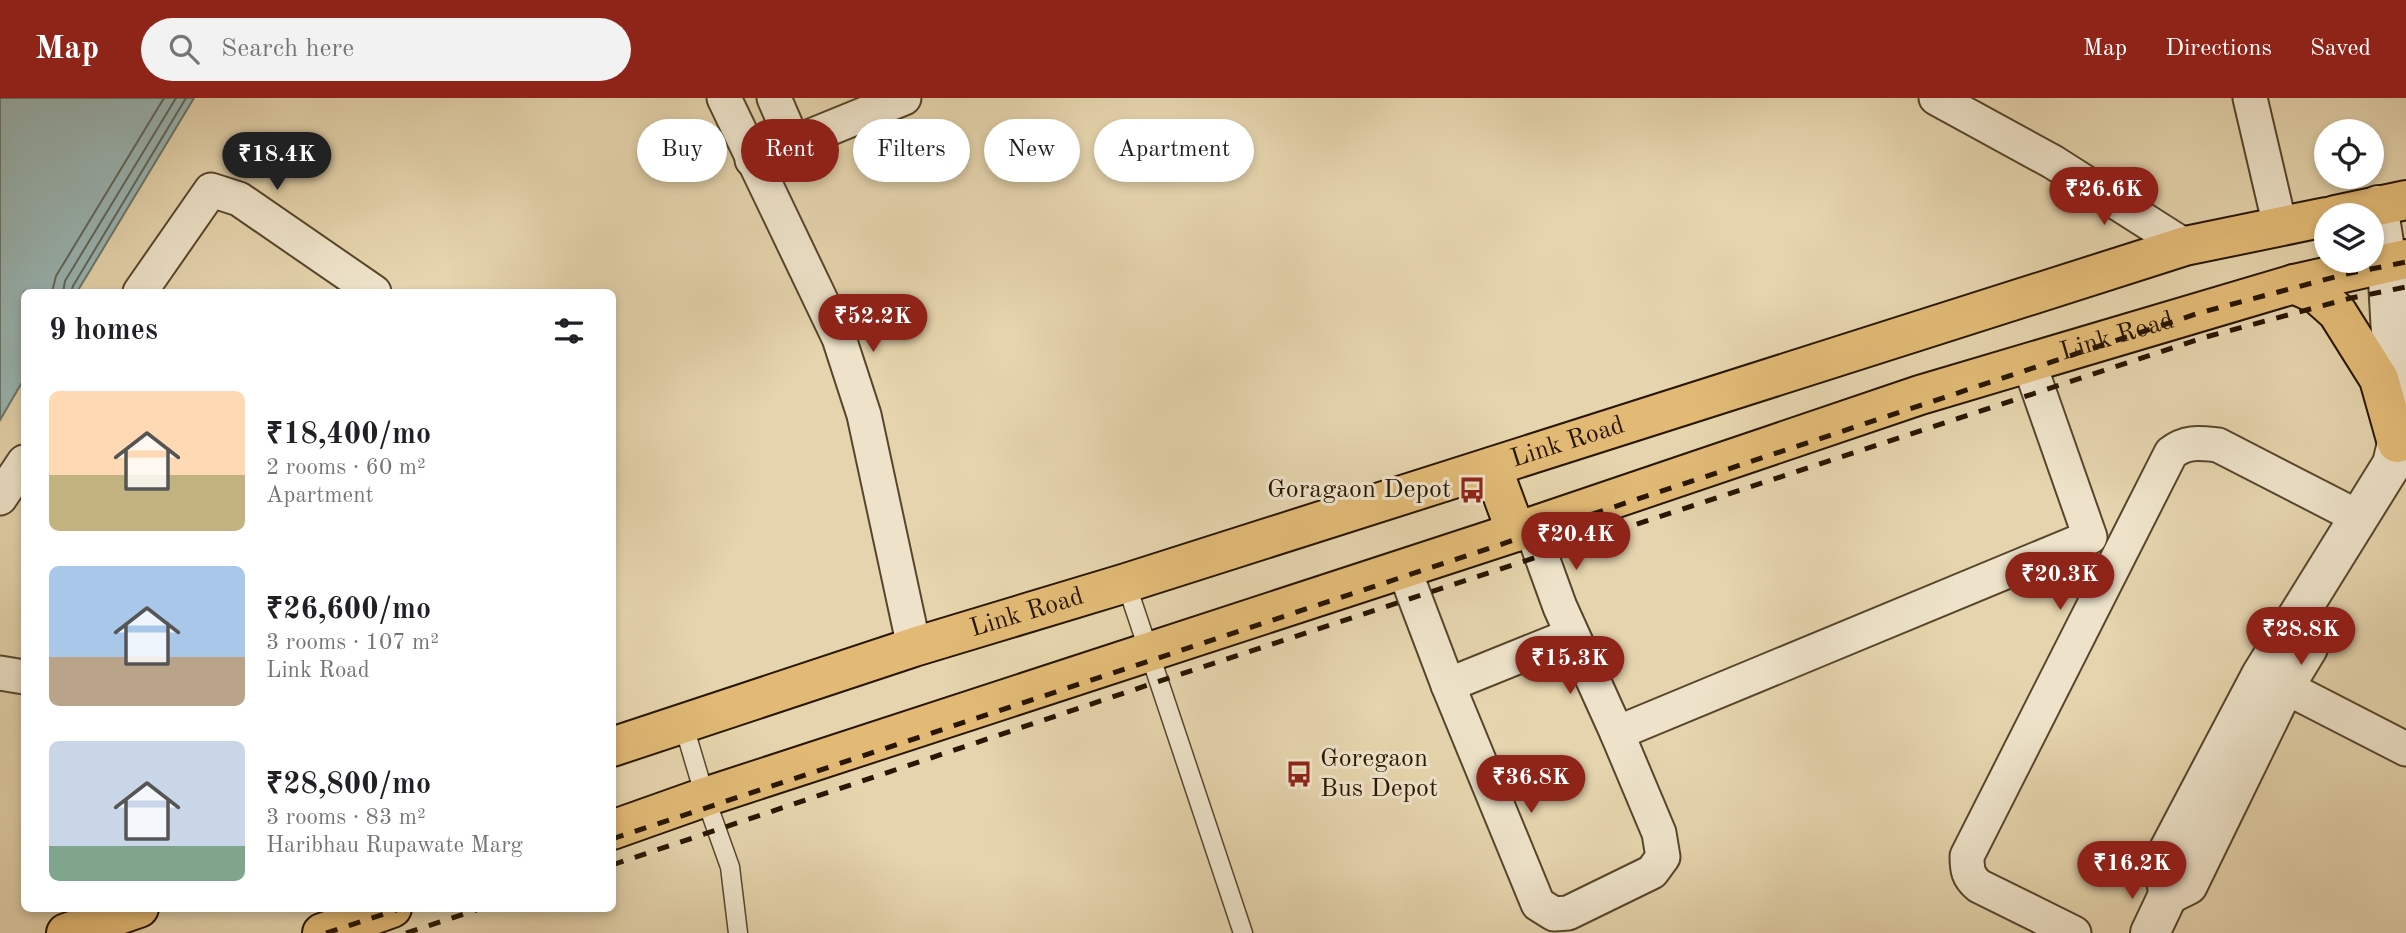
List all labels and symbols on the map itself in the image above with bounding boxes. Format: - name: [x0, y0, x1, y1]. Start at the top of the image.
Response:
- pin: ₹18.4K: [220, 132, 334, 192]
- pin: ₹26.6K: [2047, 167, 2161, 227]
- pin: ₹52.2K: [816, 294, 930, 354]
- street label: Link Road: [2057, 307, 2177, 366]
- street label: Link Road: [1508, 412, 1627, 473]
- bus stop icon: Goragaon Depot: [1457, 475, 1487, 505]
- place label: Goragaon Depot: [1267, 477, 1451, 503]
- pin: ₹20.4K: [1519, 512, 1633, 572]
- pin: ₹20.3K: [2003, 552, 2117, 612]
- street label: Link Road: [967, 584, 1087, 642]
- pin: ₹28.8K: [2244, 608, 2358, 667]
- pin: ₹15.3K: [1513, 636, 1627, 696]
- place label: Goregaon Bus Depot: [1320, 746, 1438, 802]
- pin: ₹36.8K: [1474, 756, 1588, 815]
- bus stop icon: Goregaon Bus Depot: [1284, 759, 1314, 789]
- pin: ₹16.2K: [2075, 842, 2189, 901]

